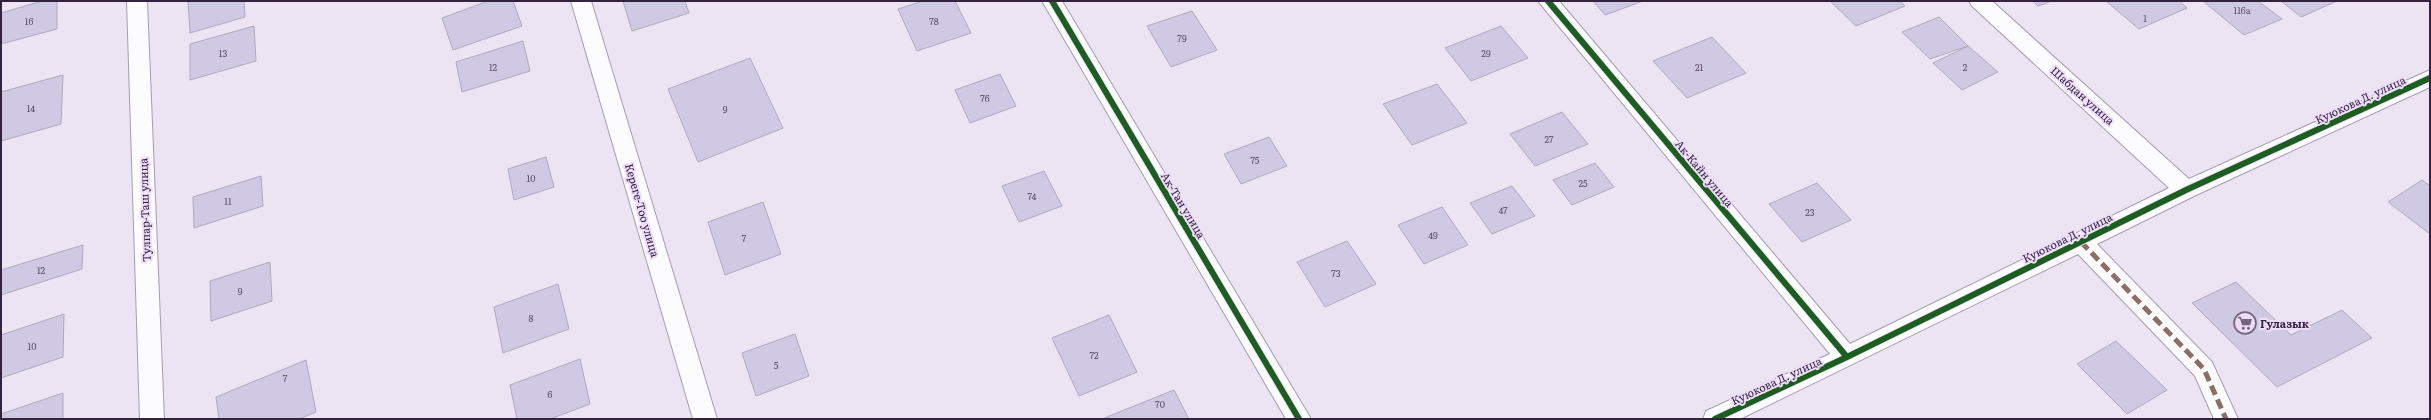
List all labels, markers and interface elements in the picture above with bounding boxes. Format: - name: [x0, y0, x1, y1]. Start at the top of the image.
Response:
- house number: 116а: [2233, 3, 2251, 17]
- house number: 1: [2143, 11, 2147, 25]
- house number: 16: [25, 14, 33, 28]
- house number: 78: [929, 14, 939, 28]
- house number: 79: [1177, 31, 1187, 45]
- house number: 13: [219, 46, 227, 60]
- house number: 29: [1481, 46, 1491, 60]
- house number: 12: [489, 60, 498, 74]
- house number: 21: [1695, 60, 1703, 74]
- house number: 2: [1963, 60, 1968, 74]
- street label: Шабдан улица: [2048, 62, 2118, 128]
- street label: Куюкова Д. улица: [2312, 71, 2408, 127]
- house number: 76: [980, 91, 990, 105]
- house number: 14: [27, 101, 35, 115]
- house number: 9: [723, 102, 728, 116]
- house number: 27: [1544, 132, 1554, 146]
- street label: Ак-Кайн улица: [1672, 136, 1738, 210]
- house number: 75: [1251, 153, 1260, 167]
- street label: Тулпар-Таш улица: [134, 158, 154, 262]
- street label: Кереге-Тоо улица: [622, 161, 664, 259]
- street label: Ак-Тан улица: [1158, 169, 1210, 241]
- house number: 10: [527, 171, 535, 185]
- house number: 25: [1578, 176, 1588, 190]
- house number: 74: [1028, 189, 1036, 203]
- house number: 11: [224, 194, 232, 208]
- house number: 47: [1498, 203, 1508, 217]
- house number: 23: [1805, 205, 1815, 219]
- street label: Куюкова Д. улица: [2019, 208, 2115, 266]
- house number: 49: [1428, 228, 1438, 242]
- house number: 7: [742, 231, 747, 245]
- house number: 12: [37, 263, 46, 277]
- house number: 73: [1331, 266, 1341, 280]
- house number: 9: [238, 284, 243, 298]
- supermarket icon: Гулазык: [2232, 310, 2258, 336]
- house number: 8: [529, 311, 534, 325]
- place label: Гулазык: [2260, 315, 2310, 331]
- house number: 10: [28, 339, 36, 353]
- house number: 72: [1089, 348, 1099, 362]
- street label: Куюкова Д. улица: [1728, 352, 1824, 408]
- house number: 5: [774, 358, 779, 372]
- house number: 7: [283, 371, 288, 385]
- house number: 6: [548, 387, 553, 401]
- house number: 70: [1155, 397, 1165, 411]

